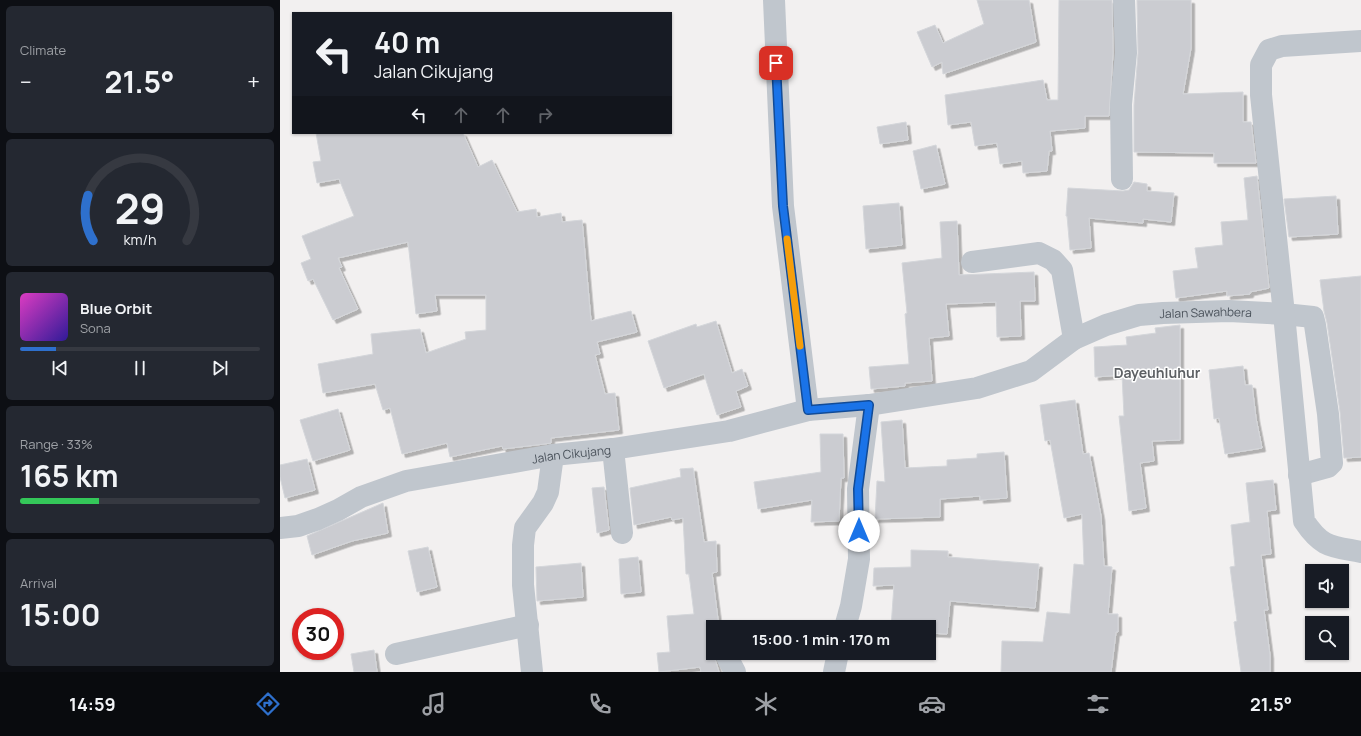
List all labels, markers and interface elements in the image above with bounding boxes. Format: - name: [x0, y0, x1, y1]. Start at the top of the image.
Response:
- text: 40 m: [374, 23, 440, 61]
- icon: left: [308, 28, 360, 80]
- text: Climate: [20, 41, 66, 59]
- pin: [759, 46, 793, 80]
- icon: arrive: [765, 52, 787, 74]
- text: Jalan Cikujang: [374, 59, 493, 83]
- text: 21.5°: [105, 61, 175, 102]
- text: −: [20, 67, 32, 97]
- text: +: [247, 67, 260, 97]
- icon: left: [408, 104, 430, 126]
- icon: ahead: [450, 104, 472, 126]
- icon: ahead: [492, 104, 514, 126]
- icon: right: [534, 104, 556, 126]
- text: 29: [115, 180, 165, 236]
- text: km/h: [123, 229, 157, 248]
- text: Blue Orbit: [80, 298, 152, 319]
- street label: Jalan Sawahbera: [1159, 302, 1252, 322]
- text: Sona: [80, 319, 111, 337]
- icon: previous: [49, 357, 71, 379]
- icon: pause: [129, 357, 151, 379]
- icon: next: [209, 357, 231, 379]
- district label: Dayeuhluhur: [1114, 363, 1201, 382]
- text: Range · 33%: [20, 435, 93, 453]
- street label: Jalan Cikujang: [530, 441, 612, 467]
- text: 165 km: [20, 455, 118, 496]
- position arrow: [838, 510, 880, 552]
- map controls: [1305, 564, 1349, 660]
- button: sound: [1305, 564, 1349, 608]
- text: Arrival: [20, 574, 57, 592]
- text: 15:00: [20, 594, 100, 635]
- speed limit sign: 30: [292, 608, 344, 660]
- button: search: [1305, 616, 1349, 660]
- text: 15:00 · 1 min · 170 m: [752, 629, 890, 650]
- icon: directions: [254, 690, 282, 718]
- icon: music: [420, 690, 448, 718]
- icon: phone: [586, 690, 614, 718]
- icon: climate: [752, 690, 780, 718]
- icon: car: [918, 690, 946, 718]
- icon: filters: [1084, 690, 1112, 718]
- text: 14:59: [69, 692, 116, 716]
- text: 21.5°: [1250, 692, 1292, 716]

